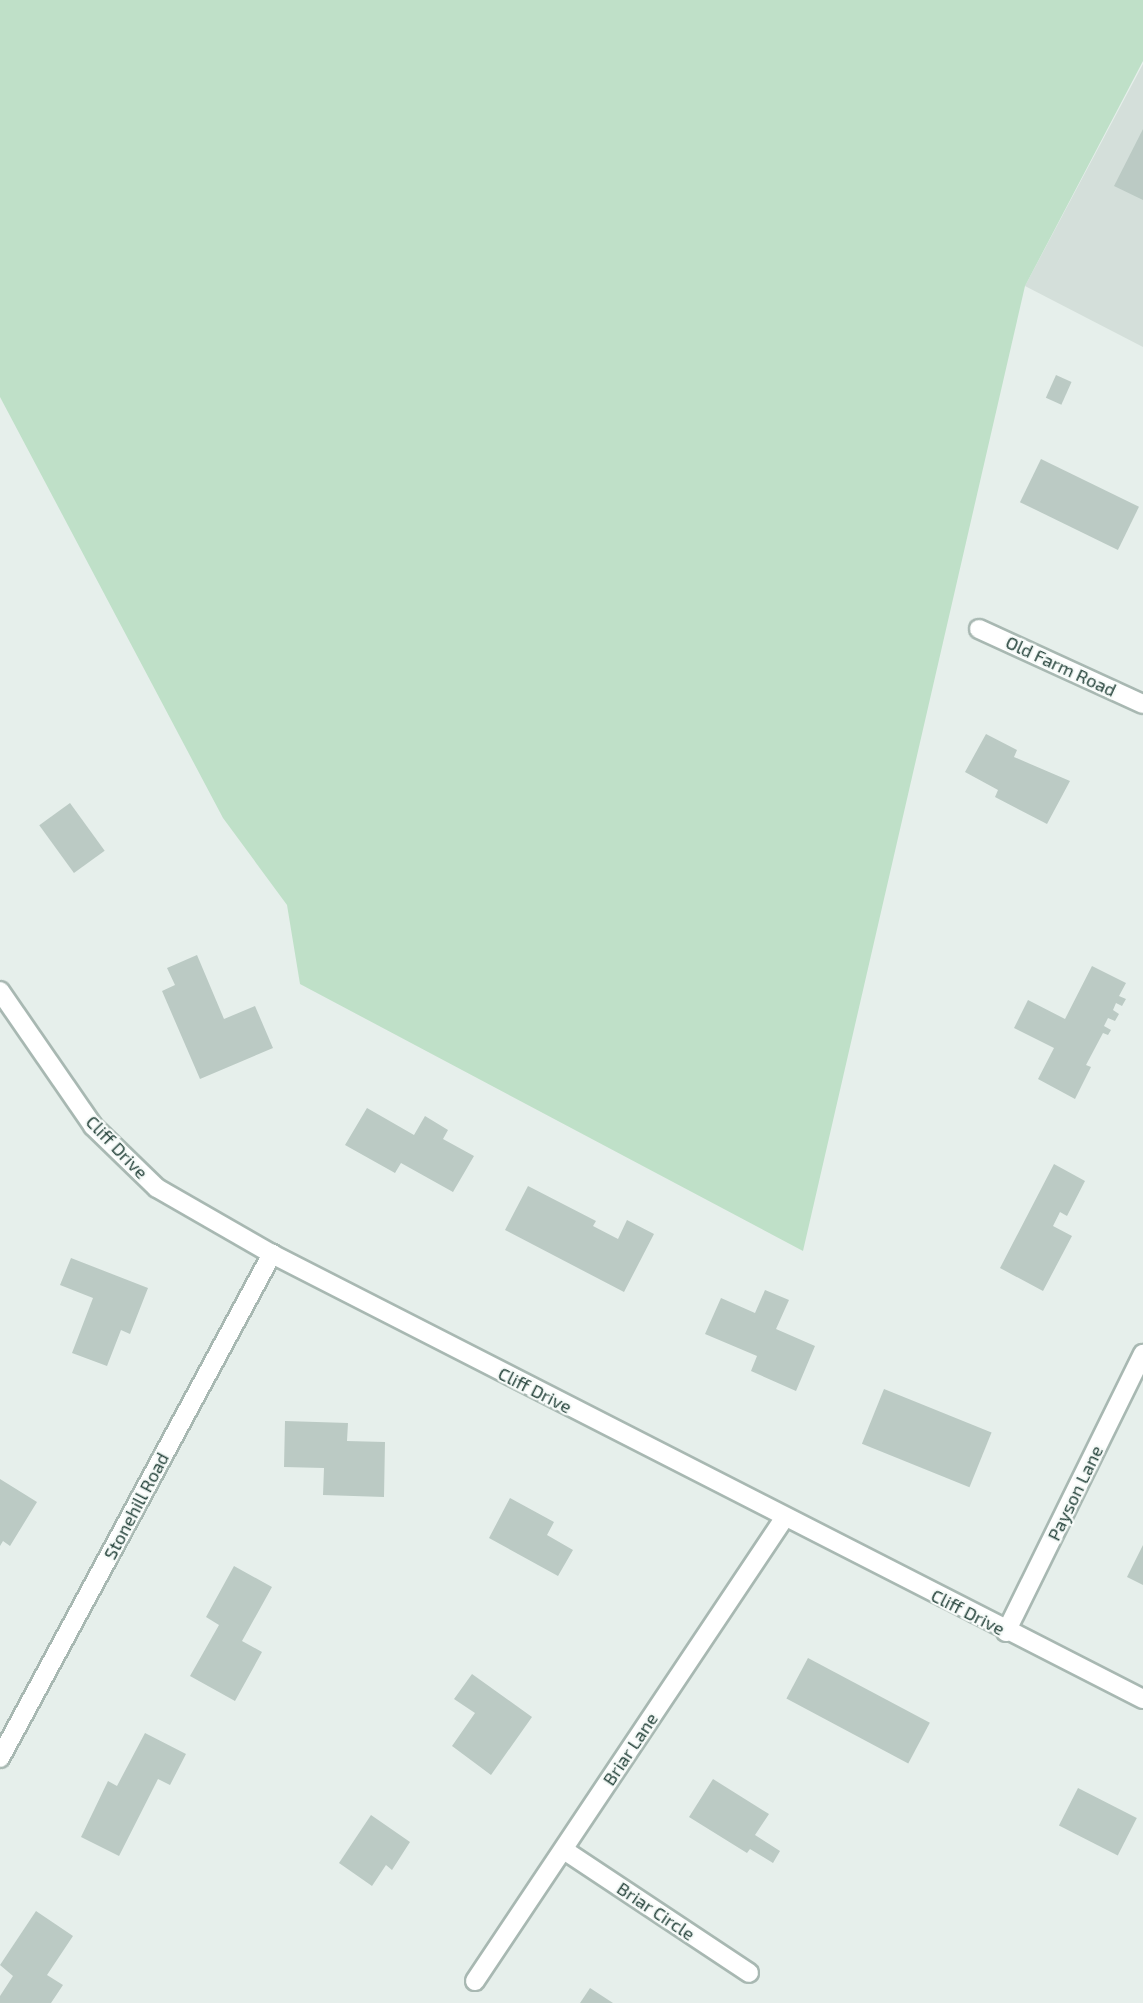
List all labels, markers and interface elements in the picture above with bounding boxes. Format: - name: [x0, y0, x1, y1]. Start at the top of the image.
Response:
- street label: Old Farm Road: [1002, 631, 1120, 701]
- street label: Cliff Drive: [82, 1111, 152, 1183]
- street label: Cliff Drive: [495, 1362, 575, 1418]
- street label: Payson Lane: [1043, 1442, 1107, 1544]
- street label: Stonehill Road: [99, 1449, 173, 1563]
- street label: Cliff Drive: [928, 1584, 1008, 1640]
- street label: Briar Lane: [598, 1708, 662, 1790]
- street label: Briar Circle: [613, 1877, 699, 1945]

